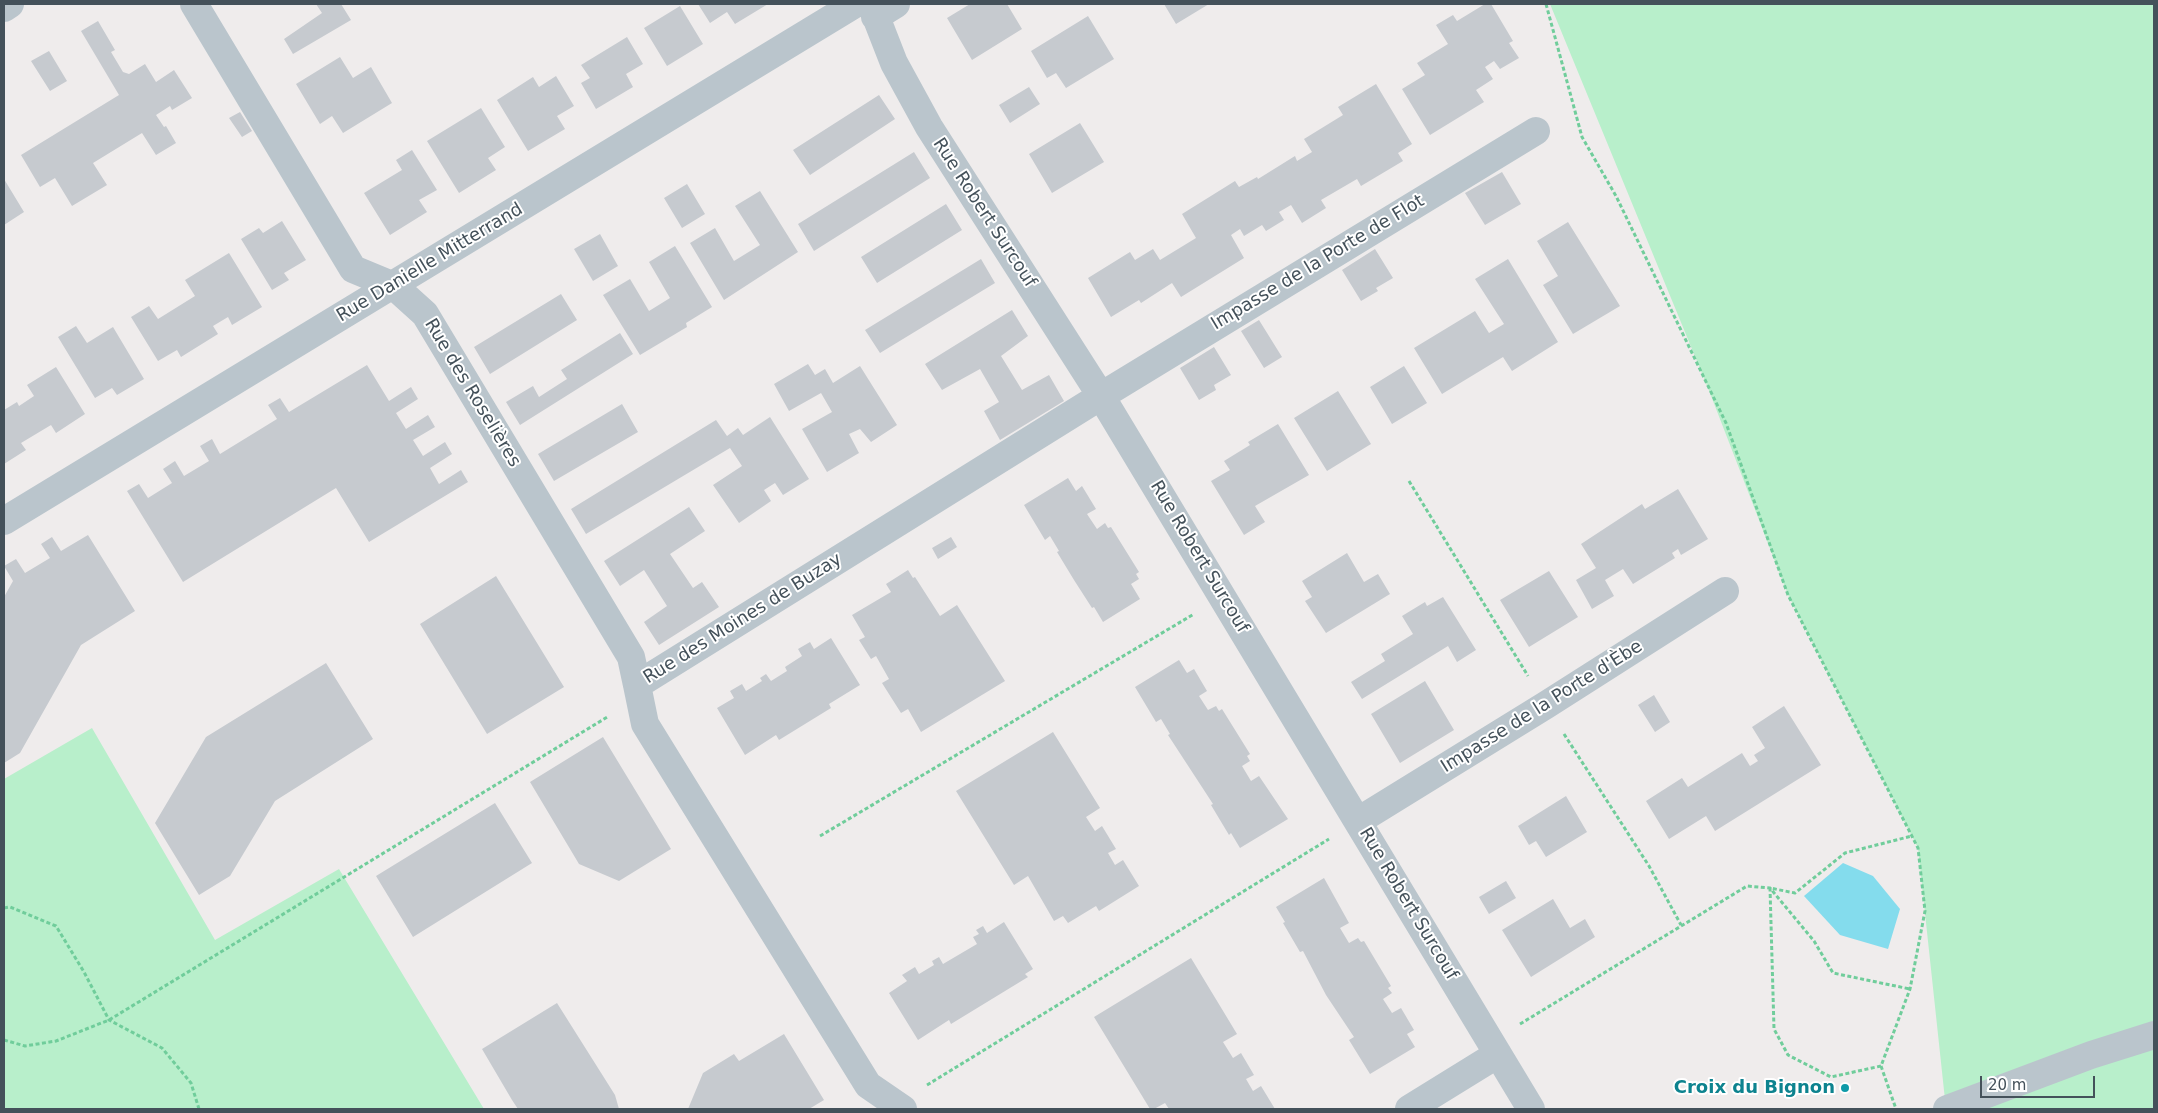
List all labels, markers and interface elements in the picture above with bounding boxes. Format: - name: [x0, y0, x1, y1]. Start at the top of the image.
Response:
- street label: Rue Robert Surcouf: [928, 134, 1040, 292]
- street label: Impasse de la Porte de Flot: [1207, 191, 1429, 335]
- street label: Rue Danielle Mitterrand: [333, 199, 527, 327]
- street label: Rue des Roselières: [419, 315, 525, 471]
- street label: Rue Robert Surcouf: [1145, 477, 1253, 637]
- street label: Rue des Moines de Buzay: [640, 549, 846, 689]
- street label: Impasse de la Porte d'Èbe: [1437, 636, 1647, 778]
- street label: Rue Robert Surcouf: [1354, 824, 1462, 984]
- scale bar: [1983, 1066, 2098, 1098]
- text: 20 m: [1988, 1076, 2026, 1094]
- place label: Croix du Bignon: [1674, 1077, 1835, 1099]
- marker: Croix du Bignon: [1839, 1082, 1851, 1094]

